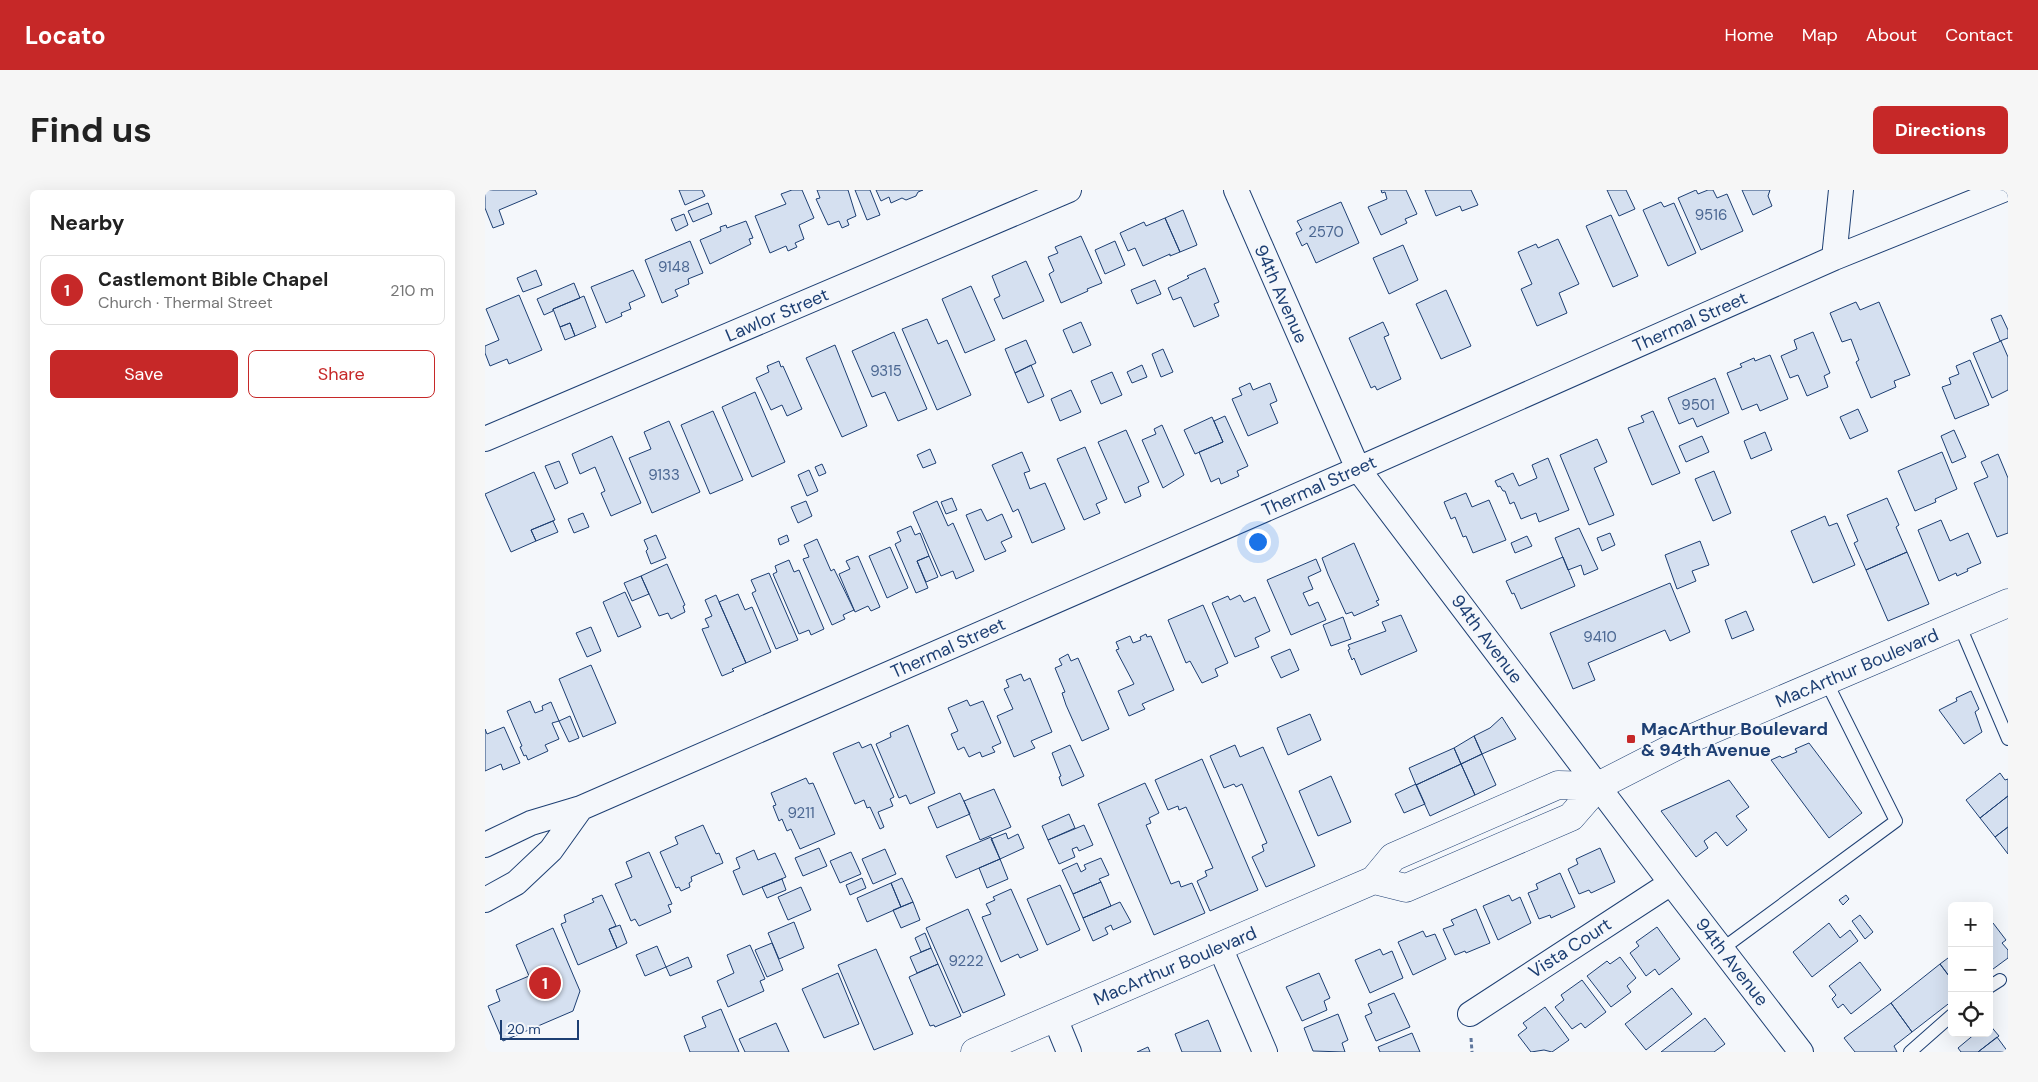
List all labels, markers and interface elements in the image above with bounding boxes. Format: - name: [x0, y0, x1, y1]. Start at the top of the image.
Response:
- text: Locato: [25, 20, 106, 51]
- text: Home: [1724, 23, 1774, 47]
- text: Map: [1802, 23, 1838, 47]
- text: About: [1866, 23, 1917, 47]
- text: Contact: [1945, 23, 2013, 47]
- button: Directions: [1873, 106, 2008, 154]
- text: Find us: [30, 107, 152, 153]
- house number: 9516: [1695, 205, 1727, 225]
- text: Nearby: [50, 209, 124, 237]
- house number: 2570: [1308, 222, 1344, 242]
- street label: 94th Avenue: [1249, 241, 1313, 347]
- house number: 9148: [658, 257, 690, 277]
- text: Castlemont Bible Chapel: [98, 267, 328, 292]
- text: 1: [64, 280, 70, 301]
- text: 210 m: [390, 280, 434, 301]
- street label: Lawlor Street: [722, 282, 832, 348]
- street label: Thermal Street: [1629, 286, 1751, 358]
- text: Church · Thermal Street: [98, 292, 273, 313]
- button: Save: [50, 350, 238, 398]
- button: Share: [248, 350, 435, 398]
- house number: 9315: [870, 361, 902, 381]
- house number: 9501: [1681, 395, 1715, 415]
- street label: Thermal Street: [1258, 450, 1380, 522]
- house number: 9133: [648, 465, 680, 485]
- your location: [1245, 529, 1271, 555]
- street label: 94th Avenue: [1446, 590, 1528, 688]
- street label: Thermal Street: [887, 612, 1009, 684]
- street label: MacArthur Boulevard: [1772, 623, 1942, 713]
- house number: 9410: [1583, 627, 1617, 647]
- place label: MacArthur Boulevard & 94th Avenue: [1641, 717, 1828, 762]
- marker: MacArthur Boulevard & 94th Avenue: [1625, 733, 1637, 745]
- house number: 9211: [787, 803, 815, 823]
- map controls: [1948, 902, 1993, 1037]
- button: +: [1948, 902, 1993, 947]
- street label: Vista Court: [1524, 912, 1616, 984]
- street label: 94th Avenue: [1690, 913, 1774, 1011]
- street label: MacArthur Boulevard: [1090, 921, 1260, 1011]
- button: −: [1948, 947, 1993, 992]
- house number: 9222: [948, 951, 984, 971]
- pin: 1: [529, 964, 561, 1002]
- button: locate: [1948, 992, 1993, 1037]
- scale bar: [500, 1017, 579, 1040]
- text: 20 m: [507, 1020, 541, 1038]

